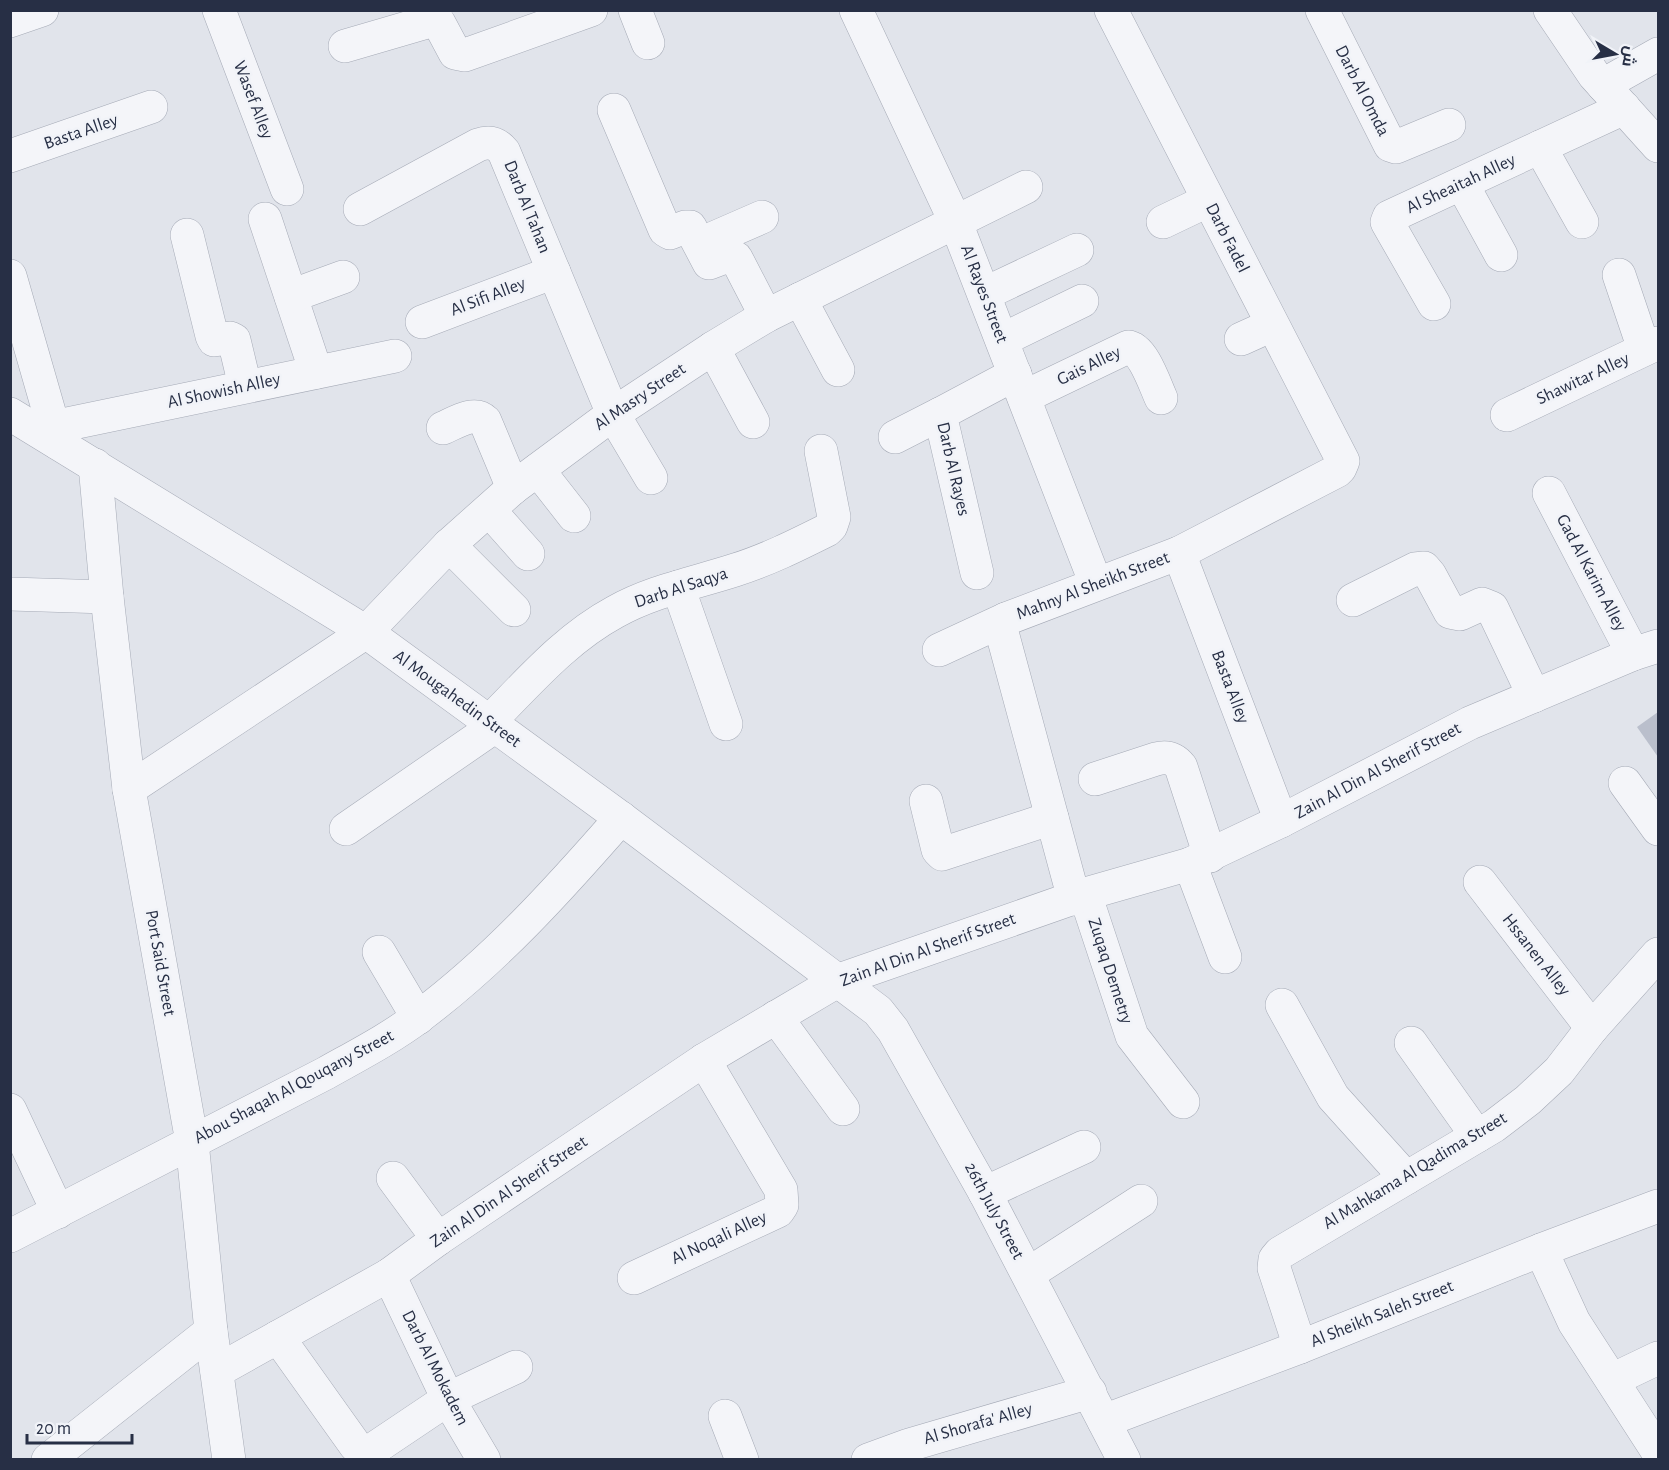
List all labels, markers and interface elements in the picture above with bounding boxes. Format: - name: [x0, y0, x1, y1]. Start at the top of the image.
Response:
- north arrow: [1585, 24, 1645, 84]
- street label: Darb Al Omda: [1331, 43, 1393, 139]
- text: ش: [1618, 45, 1639, 68]
- street label: Wasef Alley: [230, 58, 276, 142]
- street label: Basta Alley: [42, 111, 121, 153]
- street label: Al Sheaitah Alley: [1404, 151, 1519, 217]
- street label: Darb Al Tahan: [500, 158, 554, 256]
- street label: Darb Fadel: [1202, 200, 1252, 276]
- street label: Al Rayes Street: [957, 243, 1011, 346]
- street label: Al Sifi Alley: [448, 274, 528, 320]
- street label: Gais Alley: [1054, 343, 1124, 389]
- street label: Shawitar Alley: [1534, 350, 1632, 408]
- street label: Al Masry Street: [591, 360, 689, 434]
- street label: Al Showish Alley: [166, 370, 282, 412]
- street label: Darb Al Rayes: [933, 420, 973, 518]
- street label: Gad Al Karim Alley: [1553, 512, 1630, 635]
- street label: Mahny Al Sheikh Street: [1014, 548, 1172, 623]
- street label: Darb Al Saqya: [632, 564, 730, 612]
- street label: Al Mougahedin Street: [390, 647, 524, 751]
- street label: Basta Alley: [1208, 648, 1252, 726]
- street label: Zain Al Din Al Sherif Street: [1292, 719, 1464, 822]
- street label: Port Said Street: [142, 909, 178, 1018]
- street label: Zain Al Din Al Sherif Street: [838, 910, 1018, 990]
- street label: Hssanen Alley: [1499, 911, 1574, 1000]
- street label: Zuqaq Demetry: [1084, 916, 1136, 1026]
- street label: Abou Shaqah Al Qouqany Street: [191, 1027, 397, 1147]
- street label: Al Mahkama Al Qadima Street: [1320, 1109, 1510, 1233]
- street label: Zain Al Din Al Sherif Street: [427, 1133, 591, 1251]
- street label: 26th July Street: [961, 1160, 1027, 1263]
- street label: Al Noqali Alley: [668, 1208, 770, 1268]
- street label: Al Sheikh Saleh Street: [1308, 1277, 1456, 1351]
- street label: Darb Al Mokadem: [398, 1308, 472, 1428]
- street label: Al Shorafa' Alley: [922, 1400, 1035, 1448]
- scale bar: [27, 1407, 132, 1445]
- text: 20 m: [36, 1420, 71, 1438]

